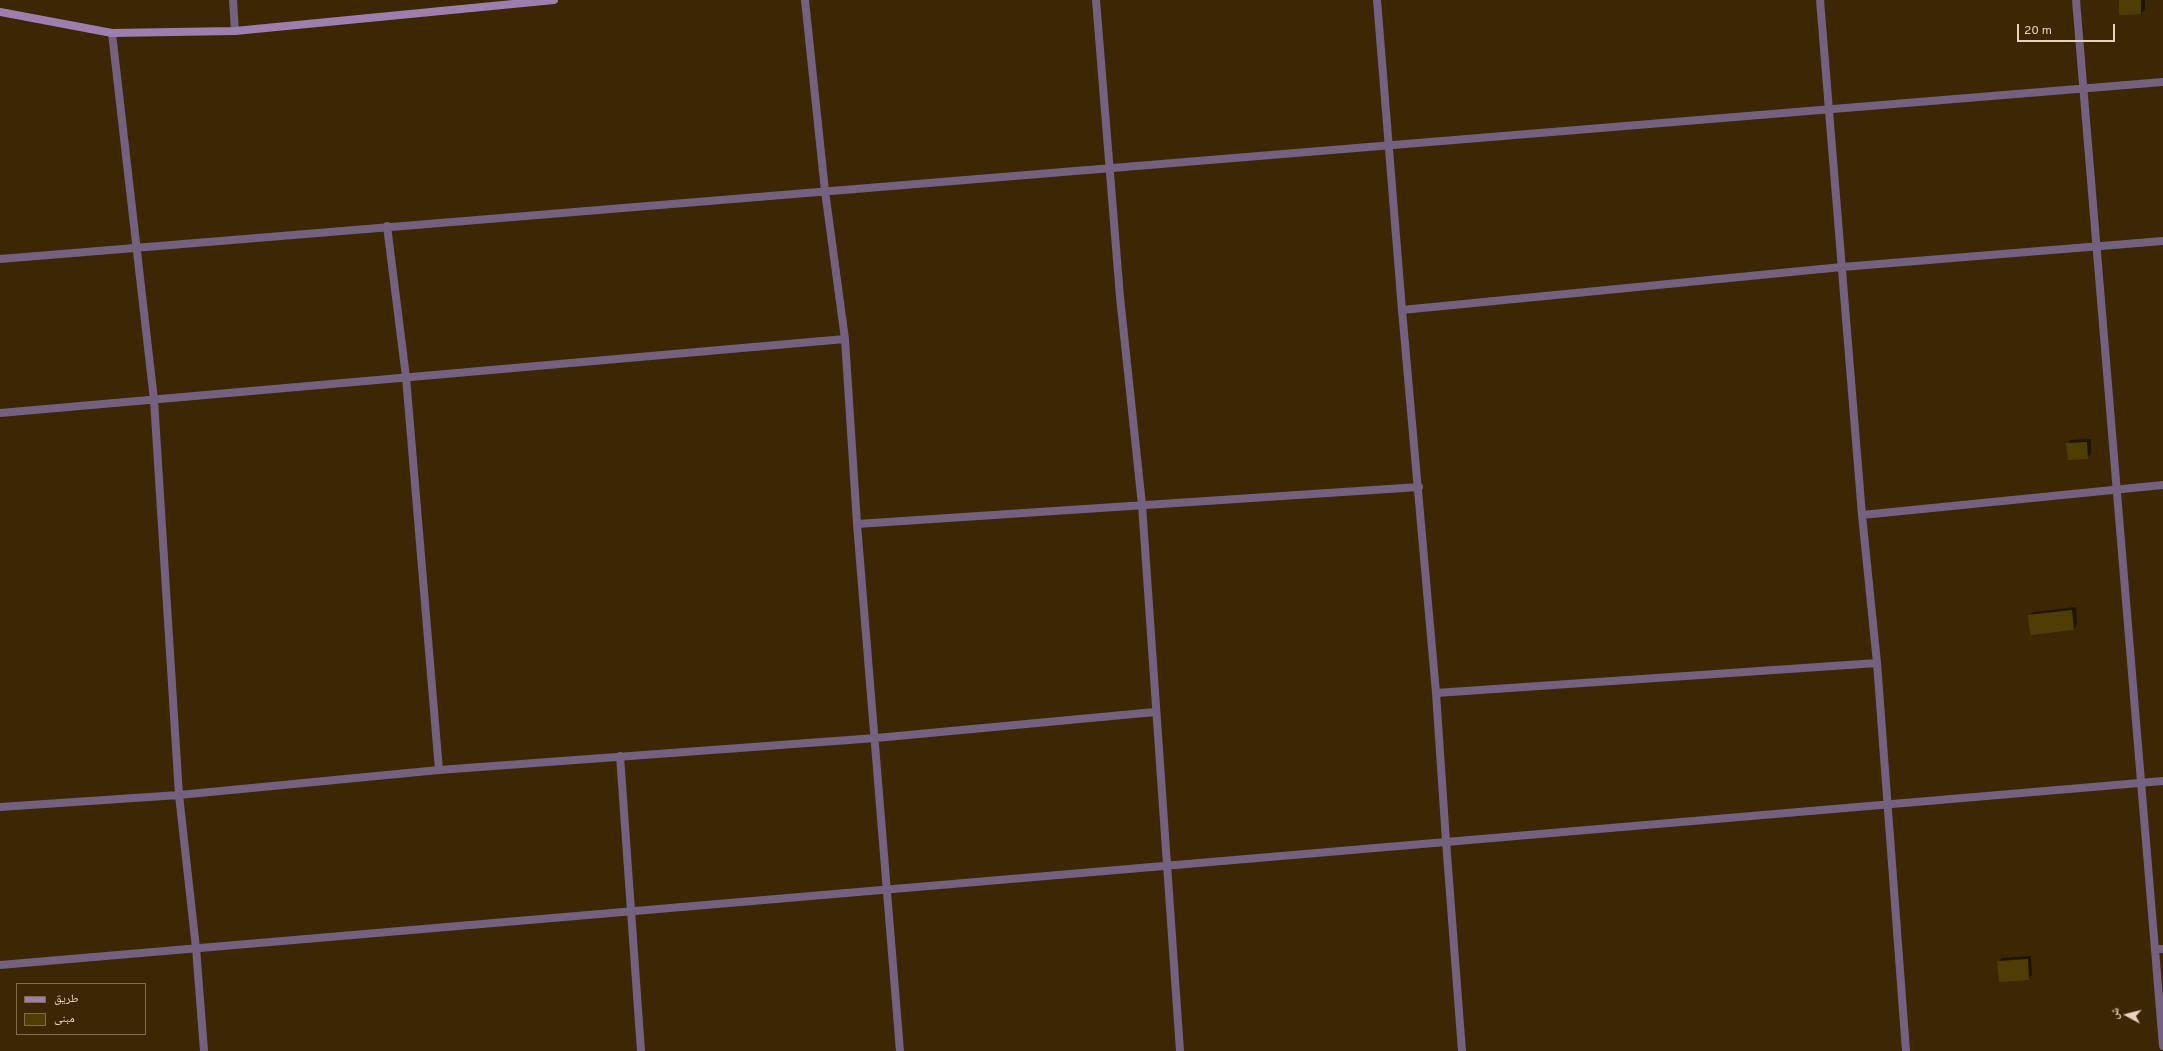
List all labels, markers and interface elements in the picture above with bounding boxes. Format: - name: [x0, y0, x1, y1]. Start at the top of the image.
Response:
- scale bar: [2019, 16, 2117, 42]
- text: 20 m: [2024, 23, 2052, 39]
- legend: [16, 983, 146, 1035]
- text: طريق: [54, 991, 79, 1007]
- north arrow: [2107, 995, 2147, 1035]
- text: ش: [2107, 1007, 2123, 1020]
- text: مبنى: [54, 1011, 75, 1027]

